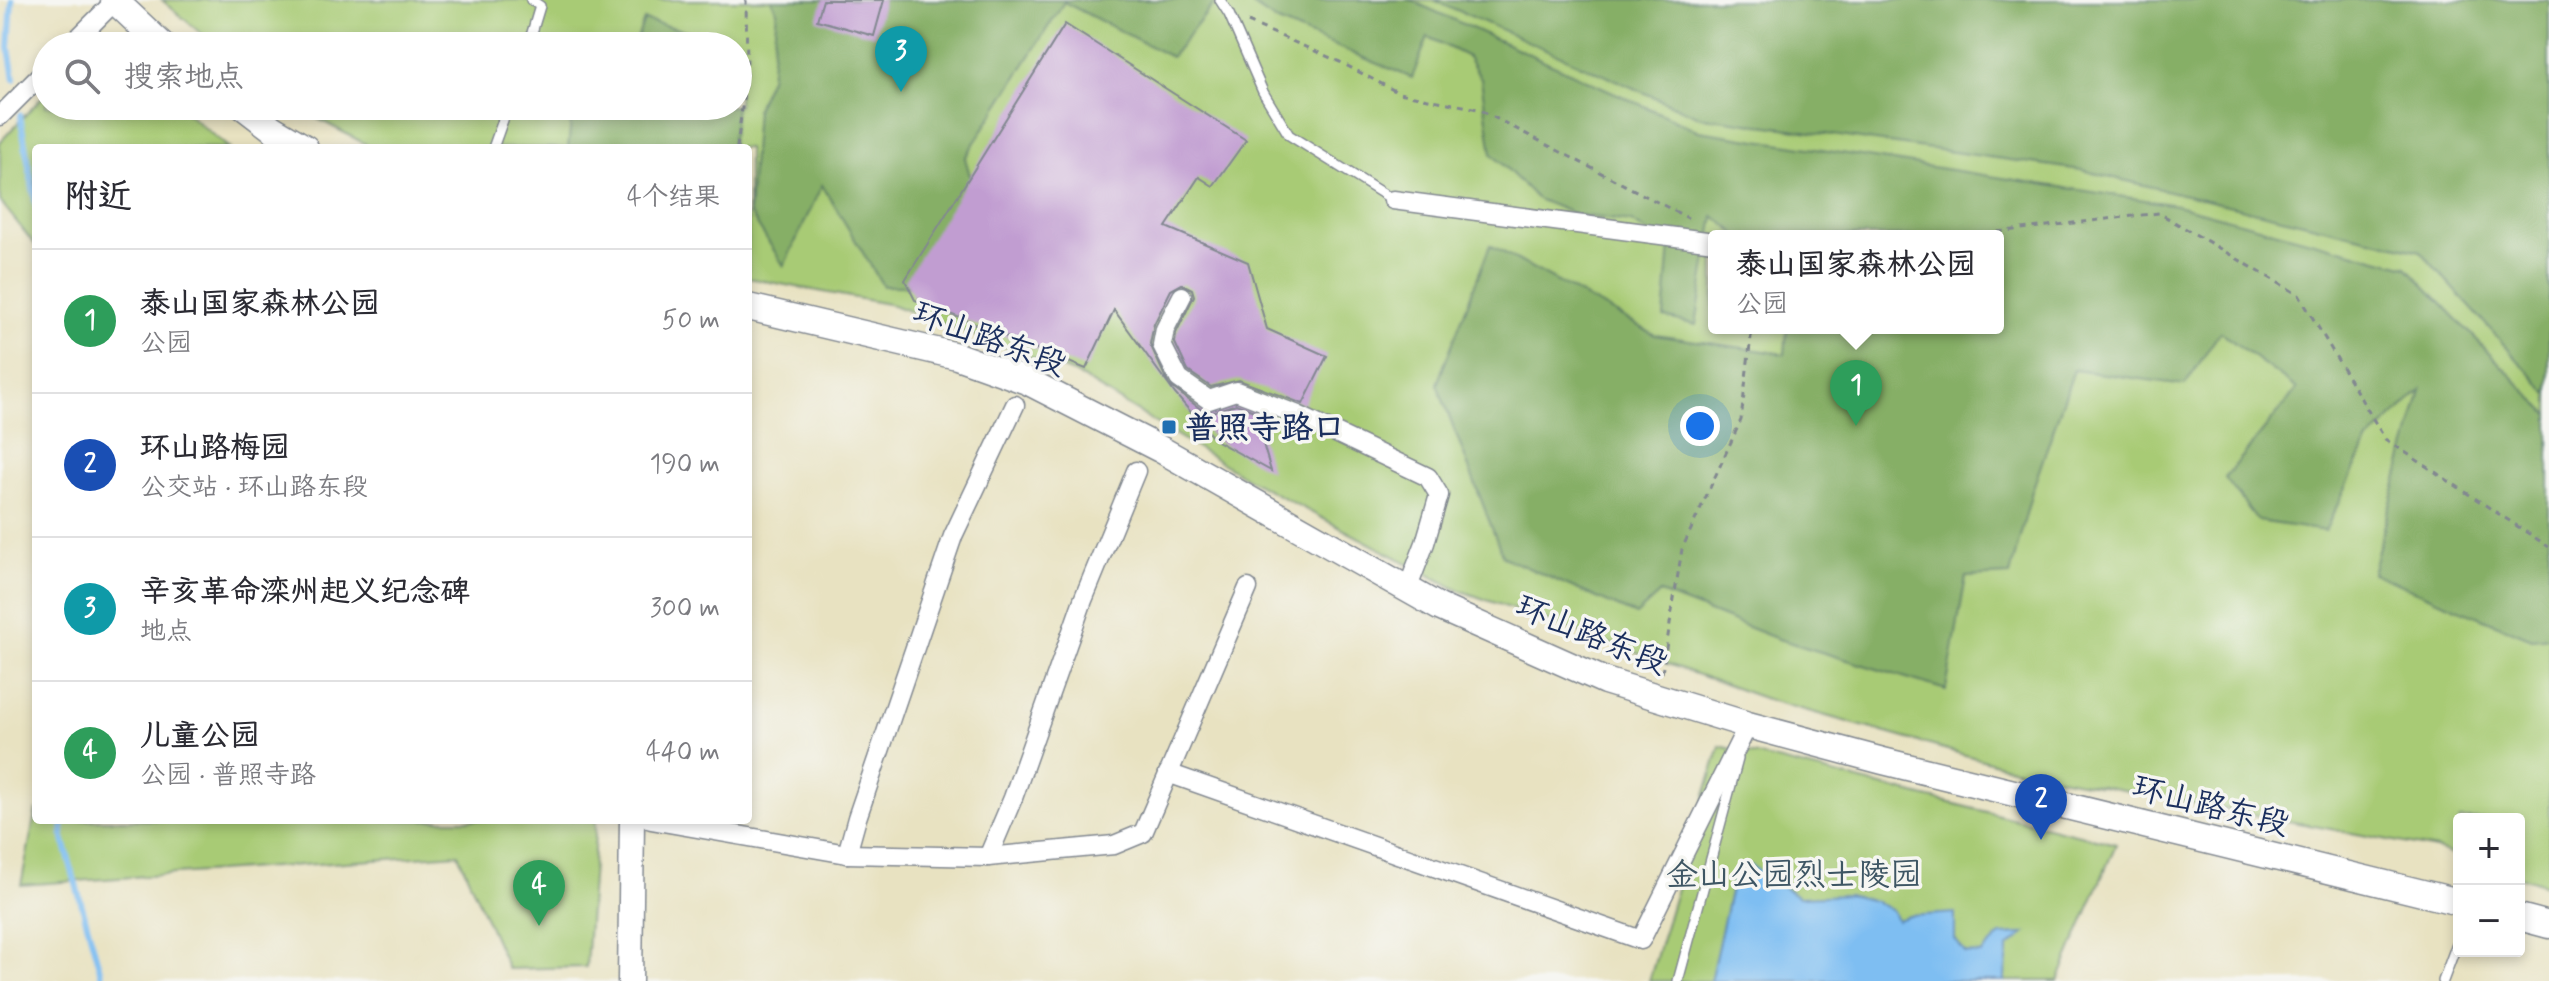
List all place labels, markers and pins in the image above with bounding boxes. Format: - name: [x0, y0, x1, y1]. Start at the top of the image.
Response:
- pin: 3: [875, 26, 927, 92]
- pin: 1: [1830, 360, 1882, 426]
- place label: 普照寺路口: [1185, 408, 1345, 450]
- marker: 普照寺路口: [1160, 418, 1178, 436]
- pin: 2: [2015, 774, 2067, 840]
- pin: 4: [513, 860, 565, 926]

